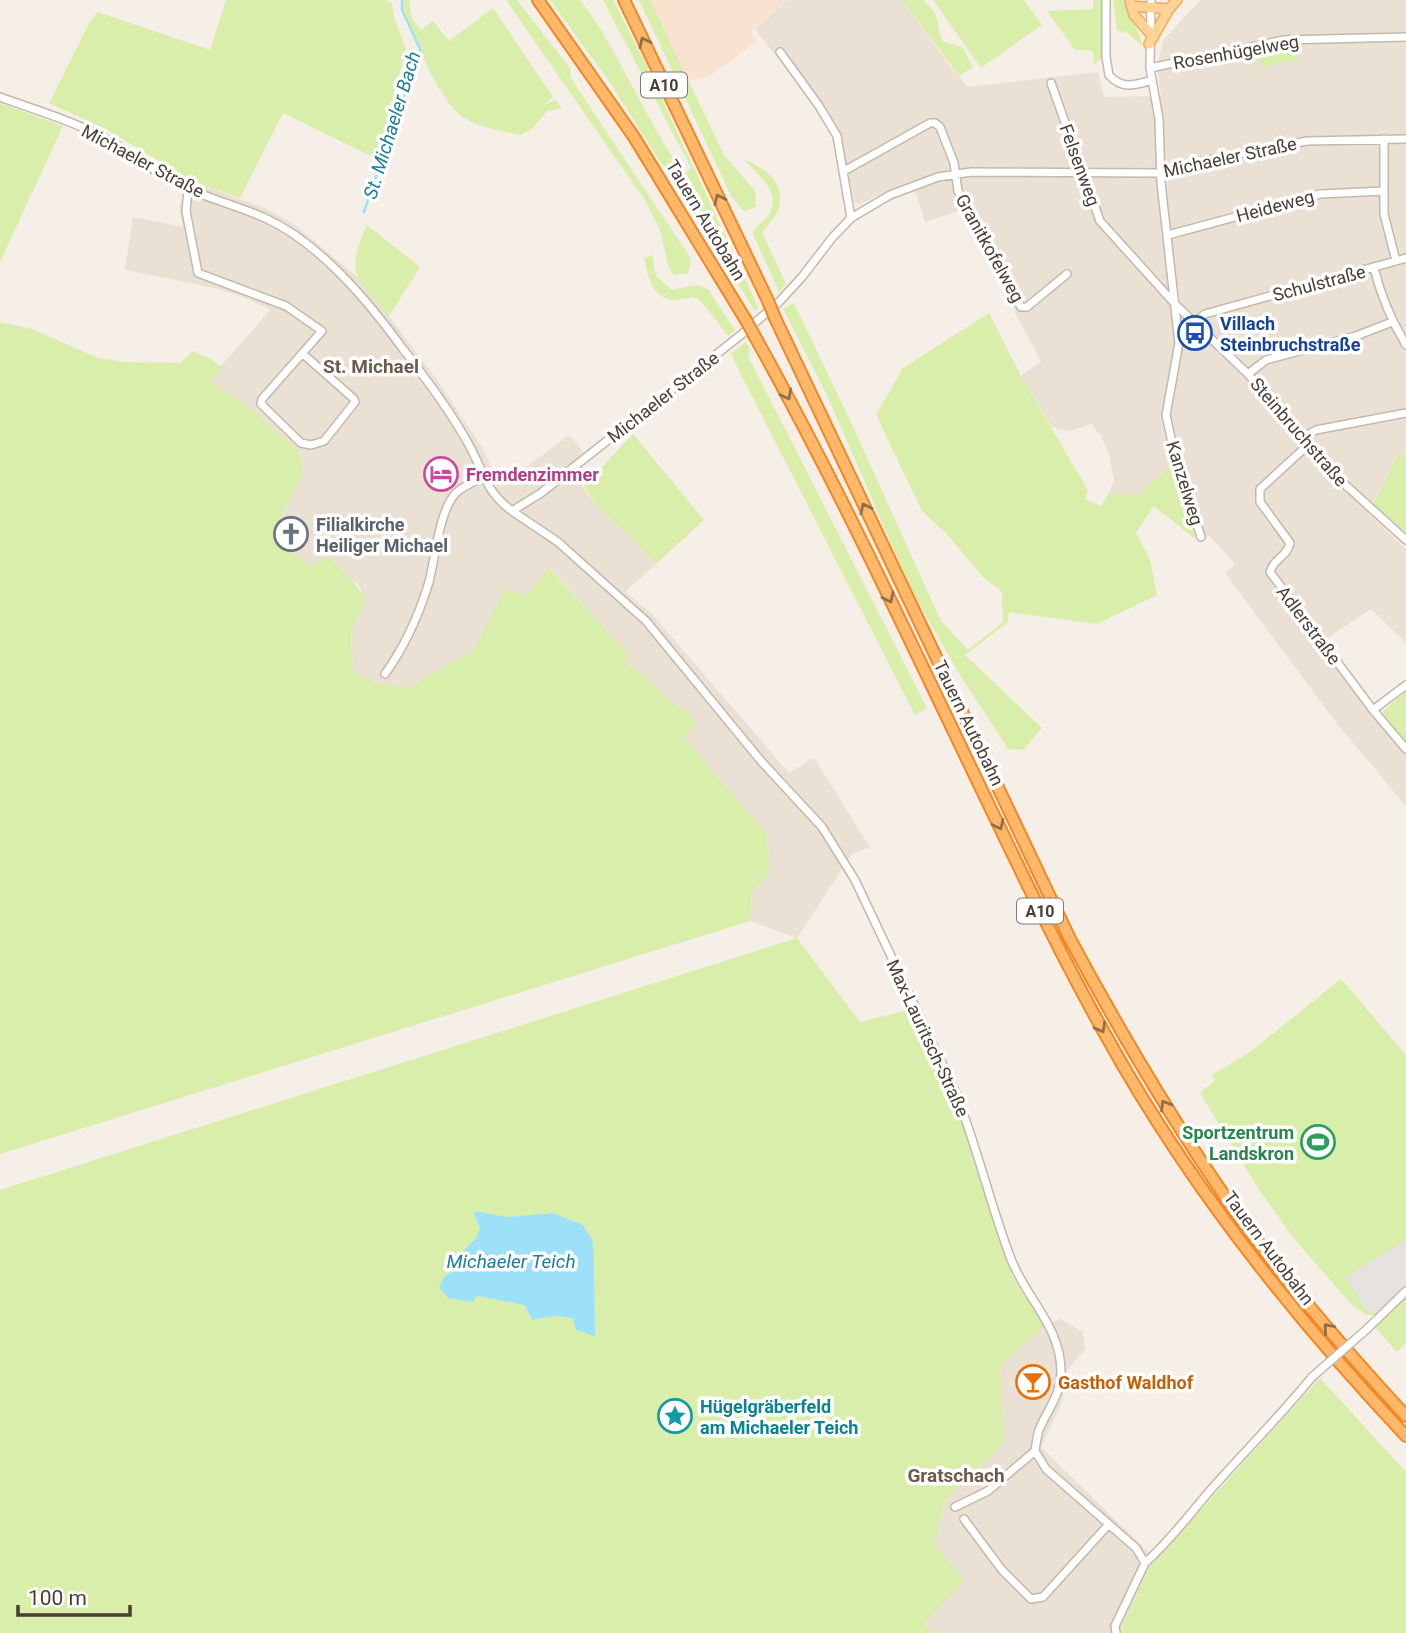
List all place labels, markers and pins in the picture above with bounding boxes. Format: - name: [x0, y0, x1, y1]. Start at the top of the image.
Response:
- place label: Villach Steinbruchstraße: [1220, 313, 1361, 355]
- bus stop icon: Villach Steinbruchstraße: [1176, 314, 1214, 352]
- hotel icon: Fremdenzimmer: [422, 455, 460, 493]
- place label: Fremdenzimmer: [466, 464, 599, 485]
- place label: Filialkirche Heiliger Michael: [316, 514, 448, 556]
- church icon: Filialkirche Heiliger Michael: [272, 515, 310, 553]
- place label: Sportzentrum Landskron: [1182, 1122, 1294, 1164]
- sports icon: Sportzentrum Landskron: [1299, 1123, 1337, 1161]
- bar icon: Gasthof Waldhof: [1014, 1363, 1052, 1401]
- place label: Gasthof Waldhof: [1058, 1372, 1194, 1393]
- place label: Hügelgräberfeld am Michaeler Teich: [700, 1396, 858, 1438]
- place icon: Hügelgräberfeld am Michaeler Teich: [656, 1397, 694, 1435]

